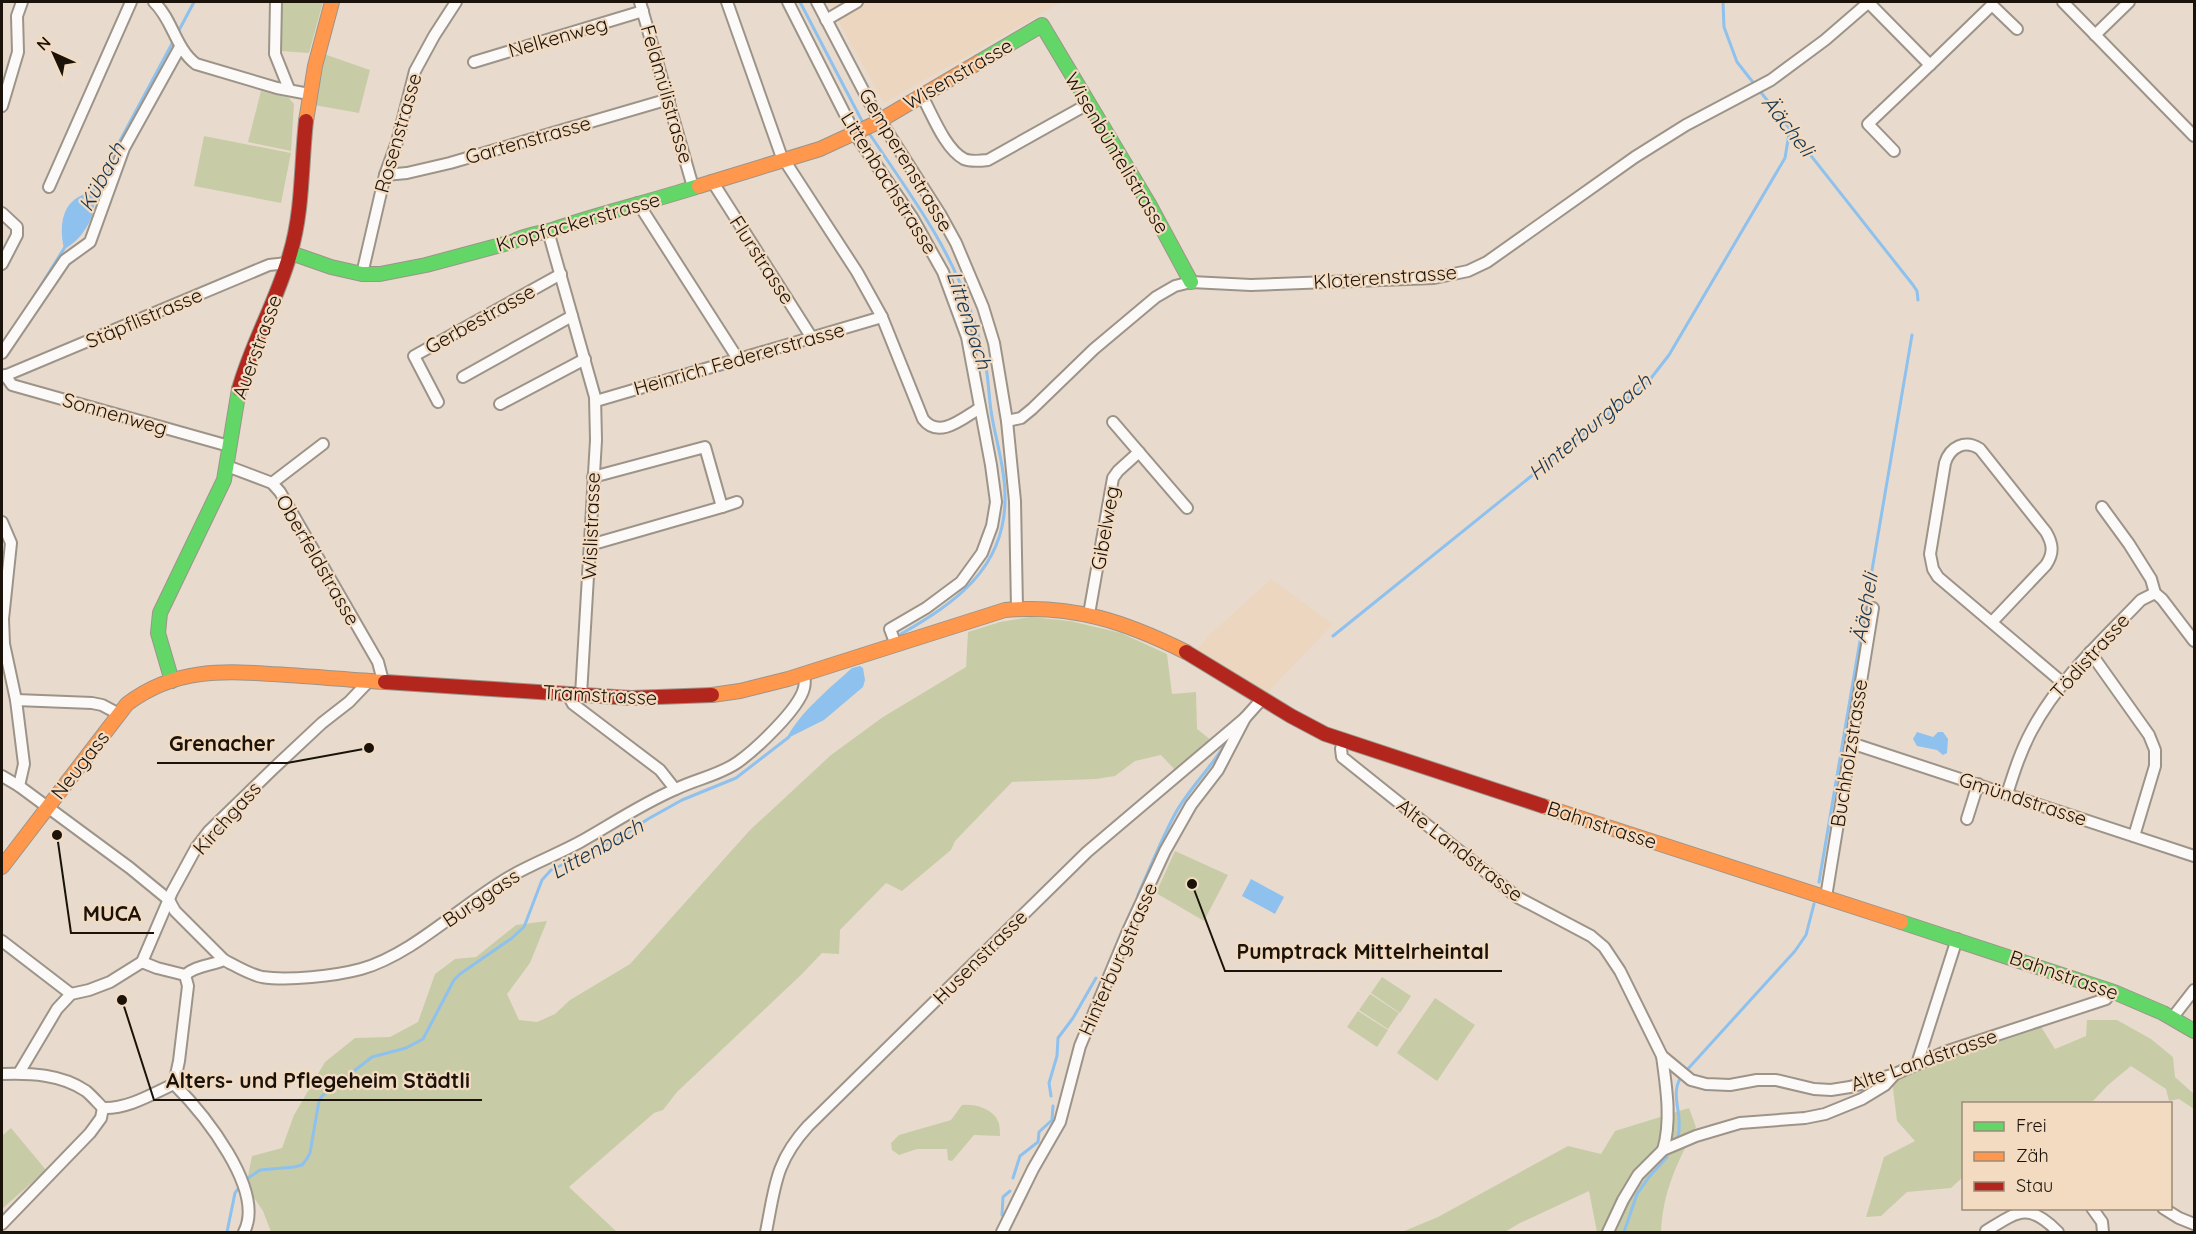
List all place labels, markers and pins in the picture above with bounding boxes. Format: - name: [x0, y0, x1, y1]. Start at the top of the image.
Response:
- callout: Grenacher: [157, 724, 287, 763]
- callout: MUCA: [71, 894, 154, 933]
- callout: Pumptrack Mittelrheintal: [1225, 932, 1502, 971]
- callout: Alters- und Pflegeheim Städtli: [154, 1061, 482, 1100]

